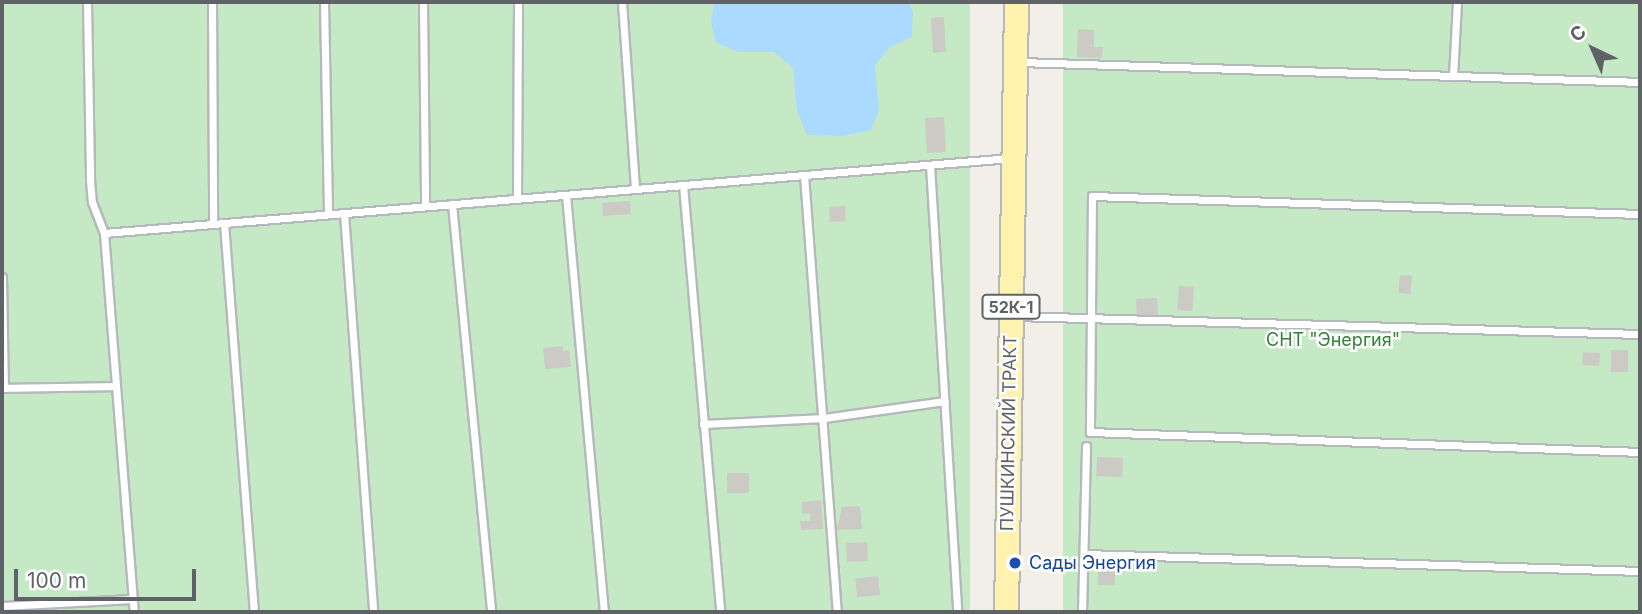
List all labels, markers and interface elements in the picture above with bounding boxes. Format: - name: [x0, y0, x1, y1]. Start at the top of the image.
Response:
- north arrow: [1558, 14, 1628, 84]
- text: С: [1565, 20, 1591, 47]
- road number: 52К-1: [981, 294, 1041, 320]
- park label: СНТ "Энергия": [1266, 329, 1400, 351]
- street label: ПУШКИНСКИЙ ТРАКТ: [996, 335, 1022, 531]
- place label: Сады Энергия: [1029, 552, 1156, 574]
- scale bar: [18, 554, 200, 598]
- marker: Сады Энергия: [1007, 555, 1023, 571]
- text: 100 m: [27, 568, 86, 593]

